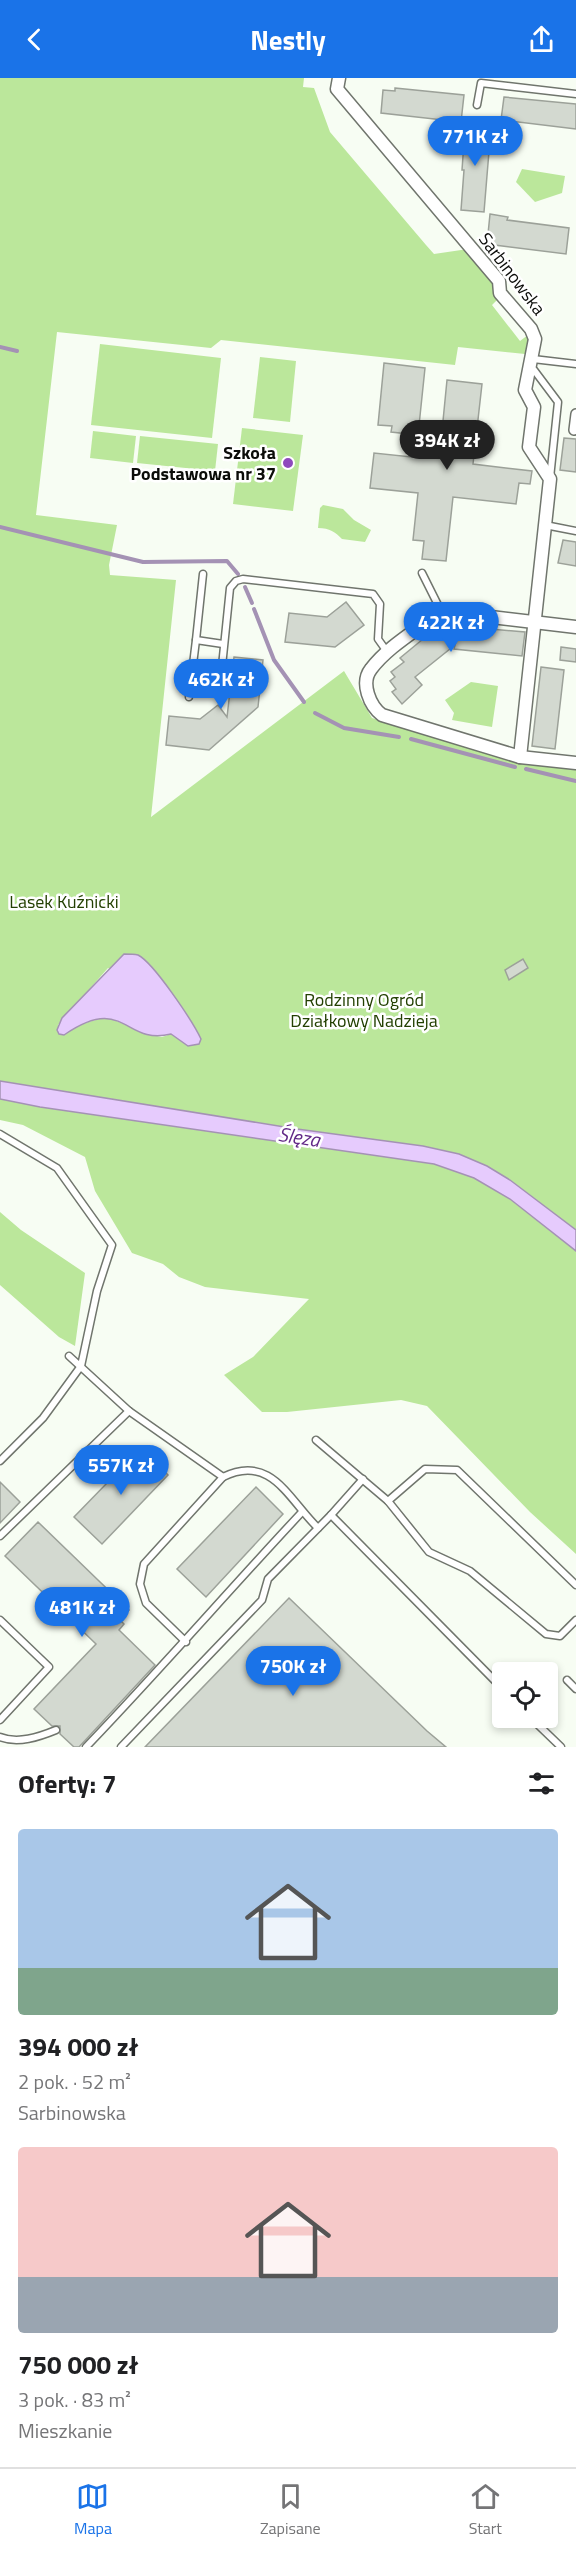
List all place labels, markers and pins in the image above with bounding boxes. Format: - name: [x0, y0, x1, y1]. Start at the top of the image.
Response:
- pin: 771K zł: [420, 116, 530, 167]
- pin: 394K zł: [392, 420, 502, 471]
- place label: Szkoła Podstawowa nr 37: [130, 439, 276, 487]
- marker: Szkoła Podstawowa nr 37: [281, 456, 295, 470]
- pin: 422K zł: [396, 602, 506, 653]
- pin: 462K zł: [166, 659, 276, 710]
- pin: 557K zł: [66, 1445, 176, 1496]
- pin: 481K zł: [27, 1587, 137, 1638]
- pin: 750K zł: [238, 1646, 348, 1697]

